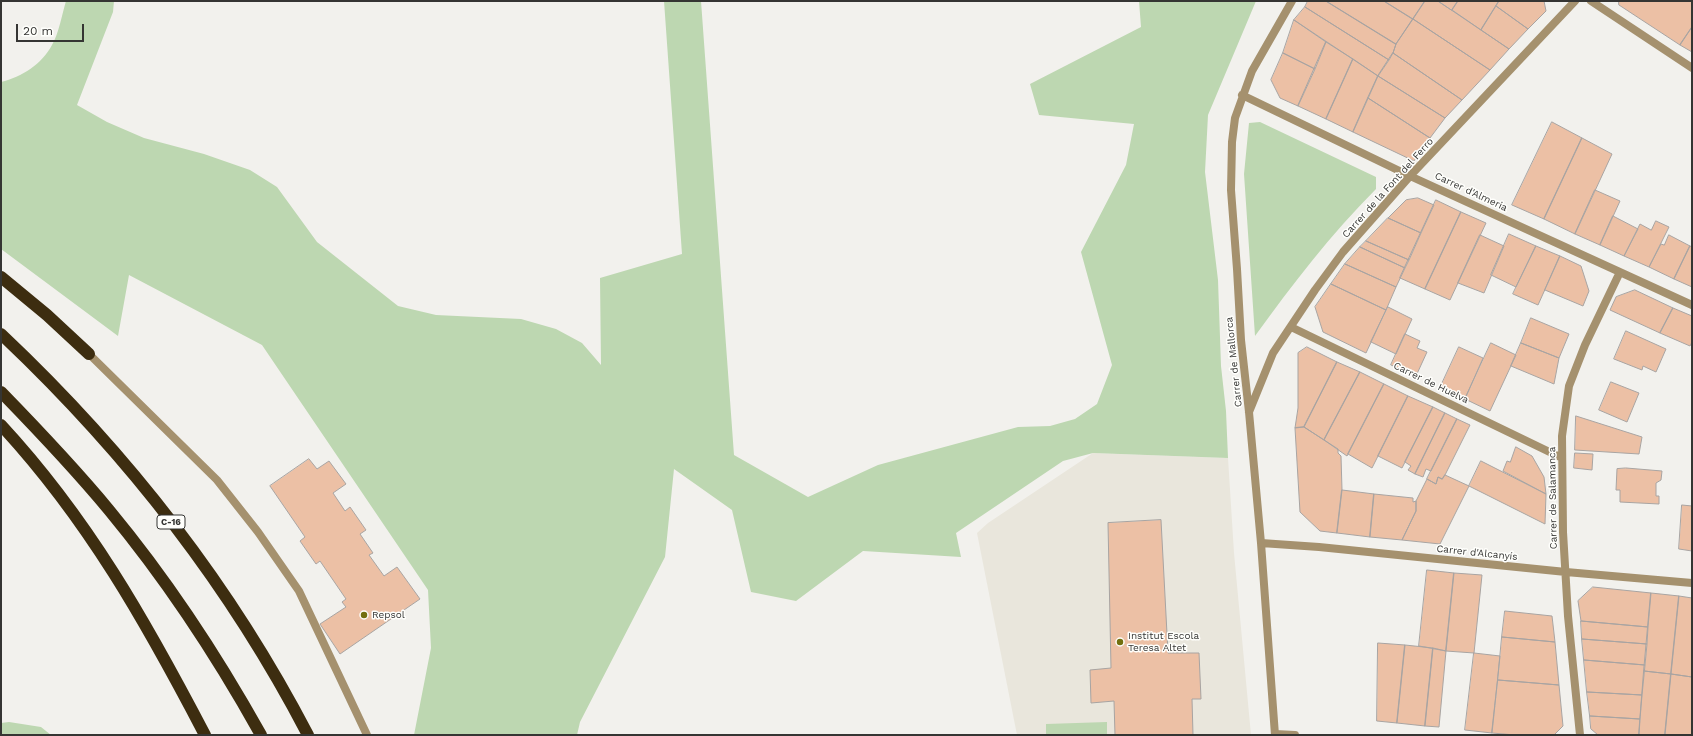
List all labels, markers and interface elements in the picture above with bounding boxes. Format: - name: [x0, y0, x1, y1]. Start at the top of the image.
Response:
- scale bar: [18, 16, 86, 42]
- text: 20 m: [23, 24, 53, 38]
- street label: Carrer de la Font del Ferro: [1340, 136, 1436, 240]
- street label: Carrer d'Almeria: [1433, 170, 1509, 214]
- street label: Carrer de Mallorca: [1223, 316, 1245, 408]
- street label: Carrer de Huelva: [1392, 360, 1470, 406]
- street label: Carrer de Salamanca: [1546, 447, 1560, 549]
- road number: C-16: [157, 515, 185, 529]
- street label: Carrer d'Alcanyís: [1436, 543, 1518, 563]
- place label: Repsol: [372, 609, 405, 621]
- marker: Repsol: [359, 610, 369, 620]
- place label: Institut Escola Teresa Altet: [1128, 630, 1199, 654]
- marker: Institut Escola Teresa Altet: [1115, 637, 1125, 647]

